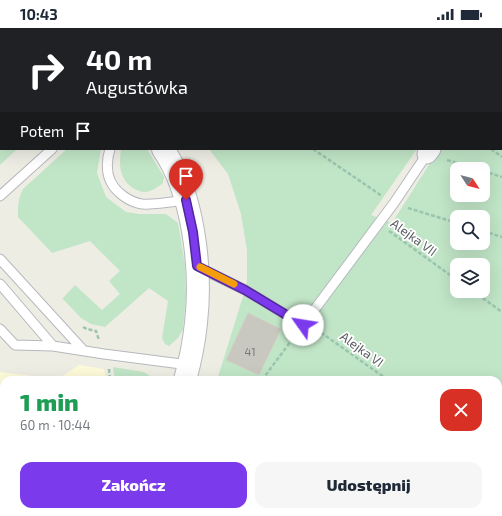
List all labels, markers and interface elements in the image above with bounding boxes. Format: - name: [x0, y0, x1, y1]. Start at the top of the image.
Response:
- text: 10:43: [20, 5, 58, 23]
- text: 40 m: [86, 42, 152, 76]
- icon: right: [20, 44, 72, 96]
- text: Augustówka: [86, 76, 188, 98]
- icon: arrive: [72, 120, 94, 142]
- text: Potem: [20, 122, 64, 140]
- pin: [169, 159, 203, 200]
- north arrow: [450, 162, 490, 202]
- map controls: [450, 162, 490, 298]
- icon: arrive: [175, 165, 197, 187]
- button: search: [450, 210, 490, 250]
- street label: Alejka VII: [388, 215, 440, 259]
- button: layers: [450, 258, 490, 298]
- position arrow: [282, 304, 324, 346]
- street label: Alejka VI: [337, 328, 387, 370]
- house number: 41: [244, 345, 256, 358]
- text: 1 min: [20, 387, 79, 416]
- button: close: [440, 389, 482, 431]
- text: 60 m · 10:44: [20, 417, 91, 433]
- button: Zakończ: [20, 462, 247, 508]
- button: Udostępnij: [255, 462, 482, 508]

